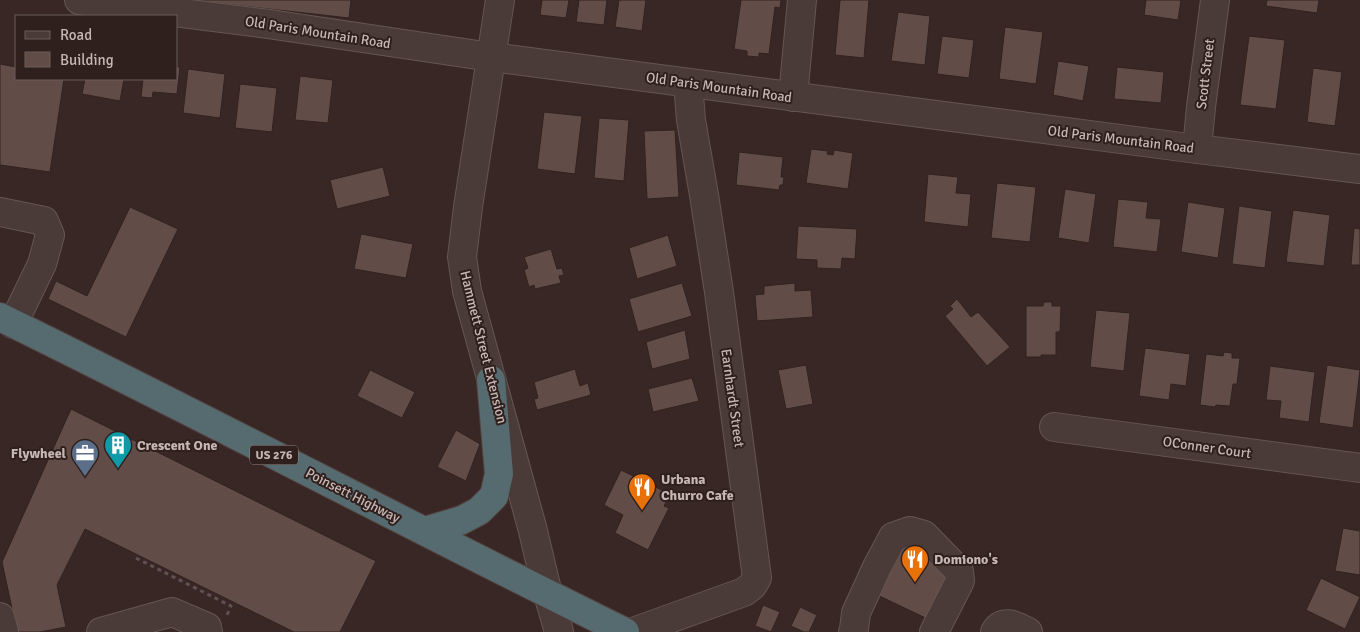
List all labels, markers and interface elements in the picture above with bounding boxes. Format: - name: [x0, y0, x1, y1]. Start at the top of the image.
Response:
- street label: Old Paris Mountain Road: [244, 13, 392, 52]
- legend: [15, 15, 178, 80]
- text: Road: [60, 26, 92, 44]
- street label: Scott Street: [1193, 38, 1218, 110]
- text: Building: [60, 51, 114, 69]
- street label: Old Paris Mountain Road: [645, 69, 793, 106]
- street label: Old Paris Mountain Road: [1047, 122, 1195, 157]
- street label: Hammett Street Extension: [456, 269, 511, 425]
- street label: Earnhardt Street: [717, 348, 748, 449]
- building icon: Crescent One: [103, 430, 133, 469]
- street label: OConner Court: [1162, 433, 1252, 462]
- place label: Crescent One: [137, 437, 218, 454]
- office icon: Flywheel: [70, 438, 100, 477]
- place label: Flywheel: [11, 445, 67, 462]
- road number: US 276: [250, 446, 298, 464]
- street label: Poinsett Highway: [303, 464, 403, 527]
- place label: Urbana Churro Cafe: [661, 471, 734, 504]
- restaurant icon: Urbana Churro Cafe: [627, 472, 657, 511]
- restaurant icon: Domiono's: [900, 544, 930, 583]
- place label: Domiono's: [934, 551, 998, 568]

